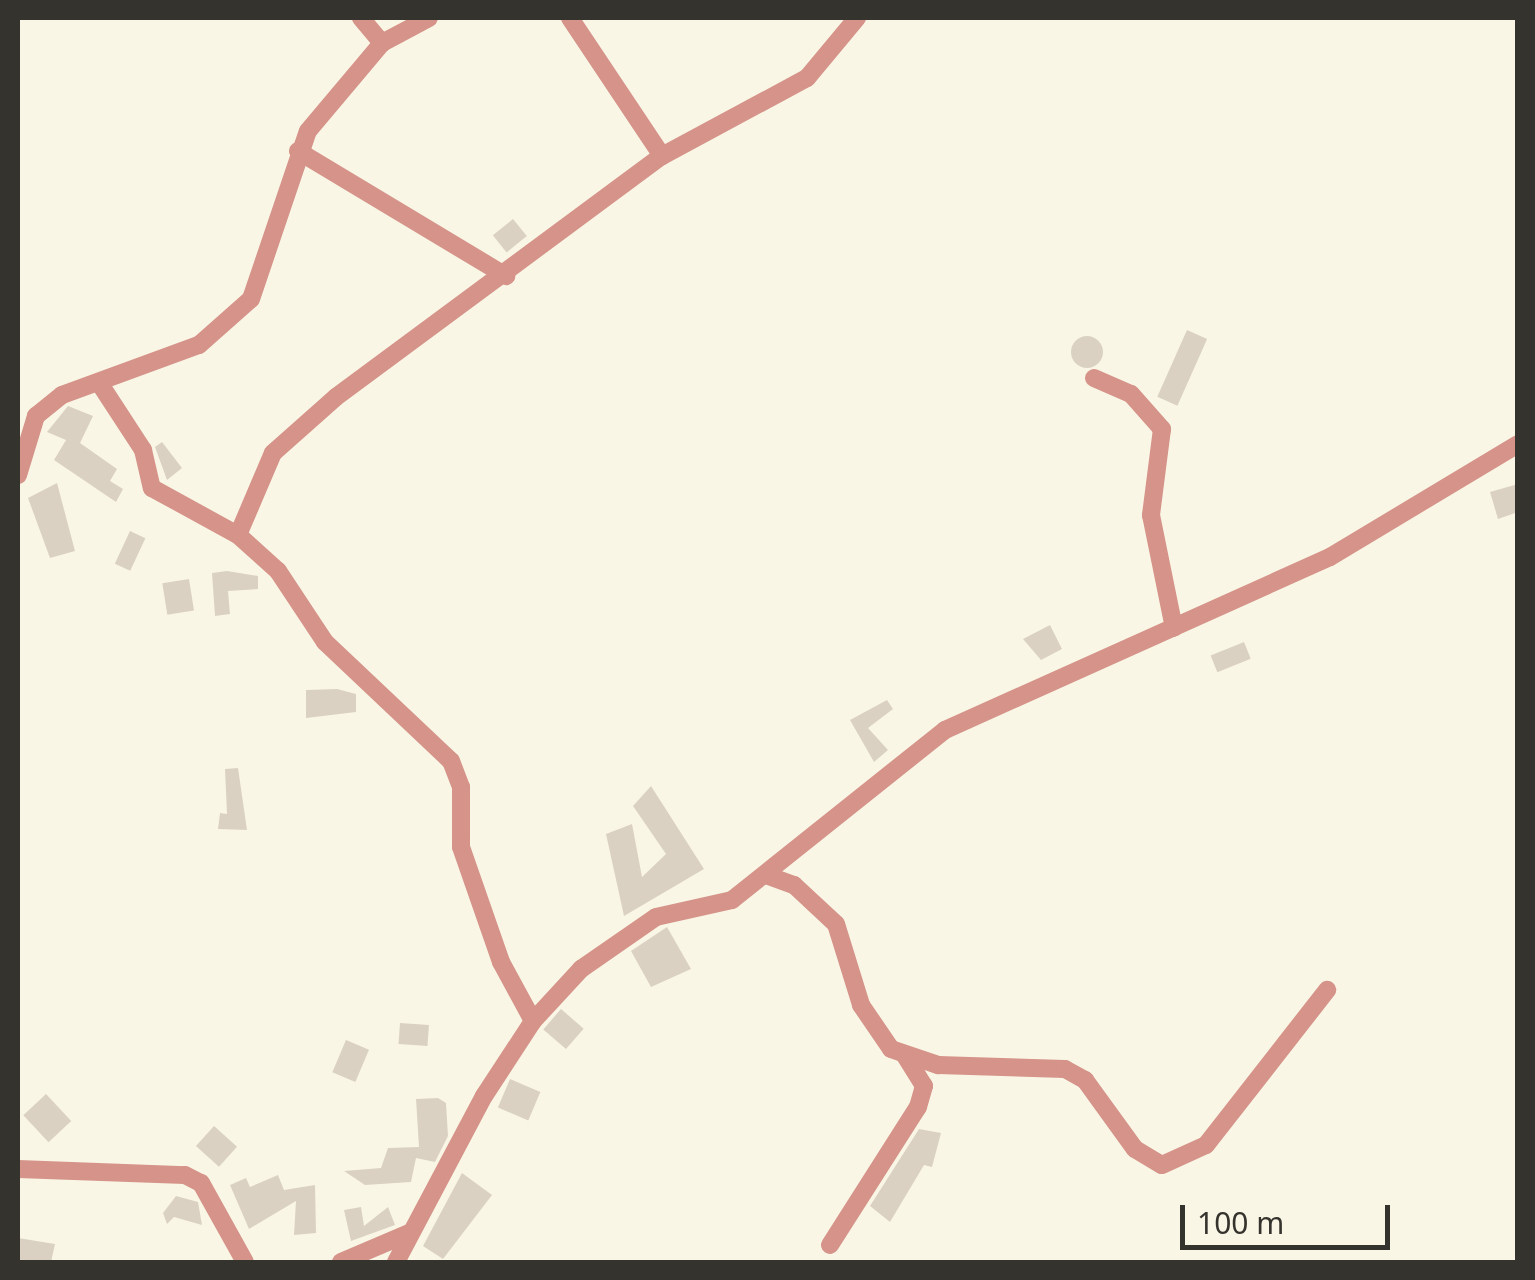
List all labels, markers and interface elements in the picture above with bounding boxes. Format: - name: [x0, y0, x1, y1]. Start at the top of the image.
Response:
- scale bar: [1185, 1185, 1395, 1247]
- text: 100 m: [1197, 1202, 1284, 1243]

